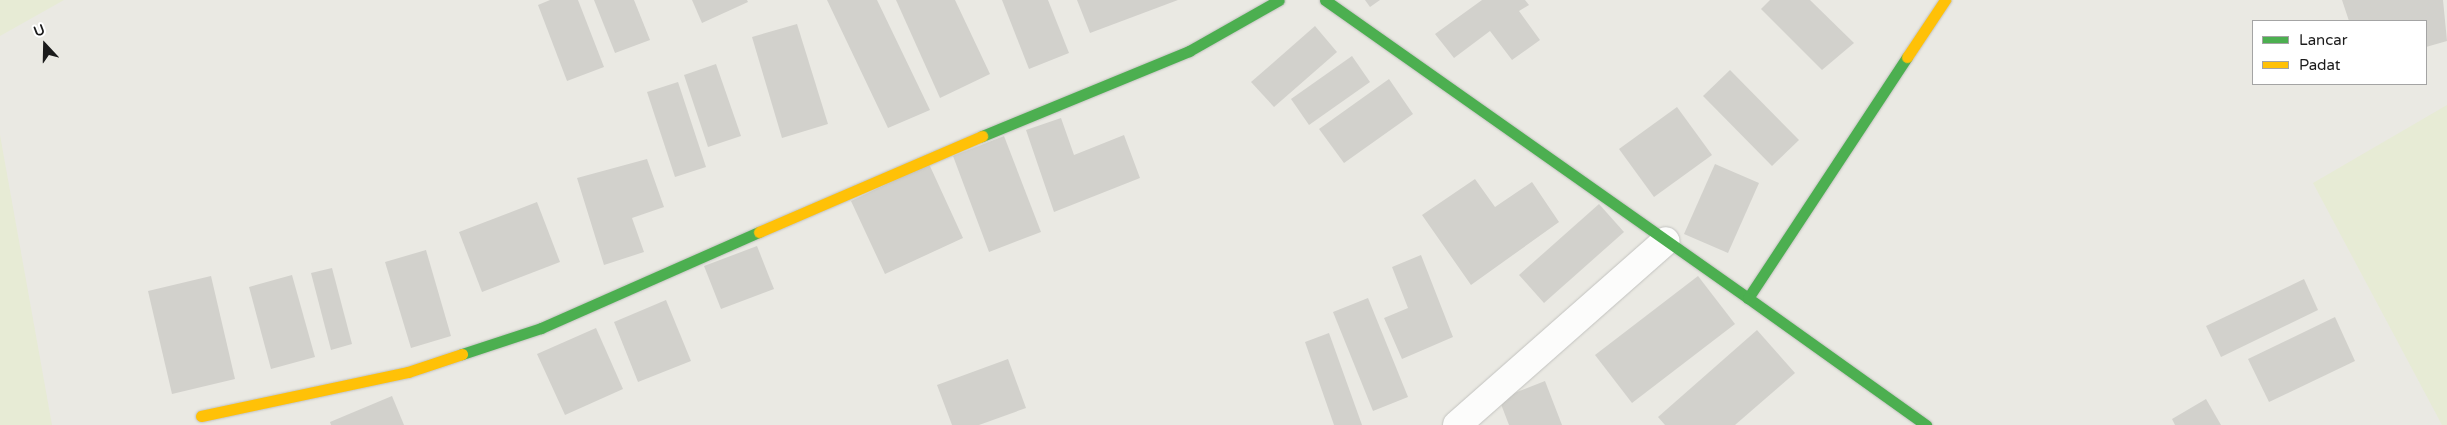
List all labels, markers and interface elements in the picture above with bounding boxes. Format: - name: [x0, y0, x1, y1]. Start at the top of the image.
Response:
- north arrow: [20, 20, 70, 70]
- legend: [2252, 20, 2427, 85]
- text: U: [31, 21, 47, 40]
- text: Lancar: [2299, 31, 2347, 49]
- text: Padat: [2299, 56, 2341, 74]

